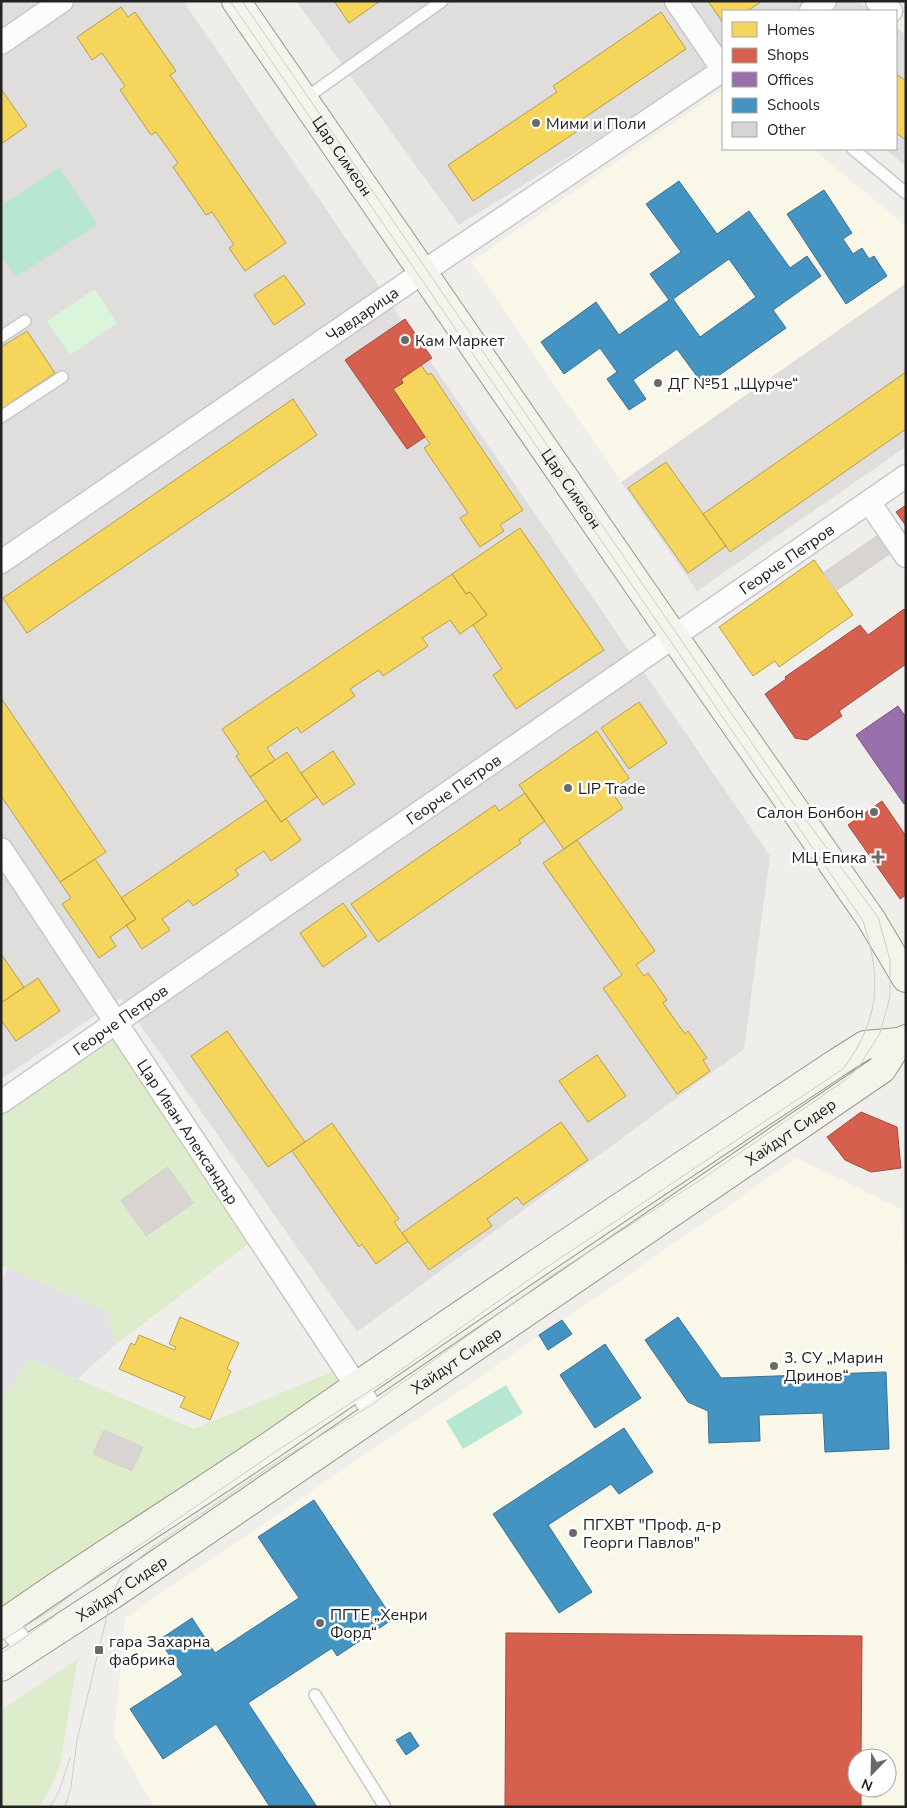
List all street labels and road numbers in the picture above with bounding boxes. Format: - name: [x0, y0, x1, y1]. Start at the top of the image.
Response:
- street label: Цар Симеон: [306, 112, 377, 201]
- street label: Чавдарица: [322, 282, 403, 347]
- street label: Цар Симеон: [536, 445, 606, 534]
- street label: Георче Петров: [735, 519, 839, 600]
- street label: Георче Петров: [402, 749, 506, 831]
- street label: Георче Петров: [69, 980, 173, 1061]
- street label: Цар Иван Александър: [131, 1055, 243, 1209]
- street label: Хайдут Сидер: [741, 1094, 841, 1171]
- street label: Хайдут Сидер: [407, 1322, 506, 1400]
- street label: Хайдут Сидер: [72, 1550, 172, 1627]

